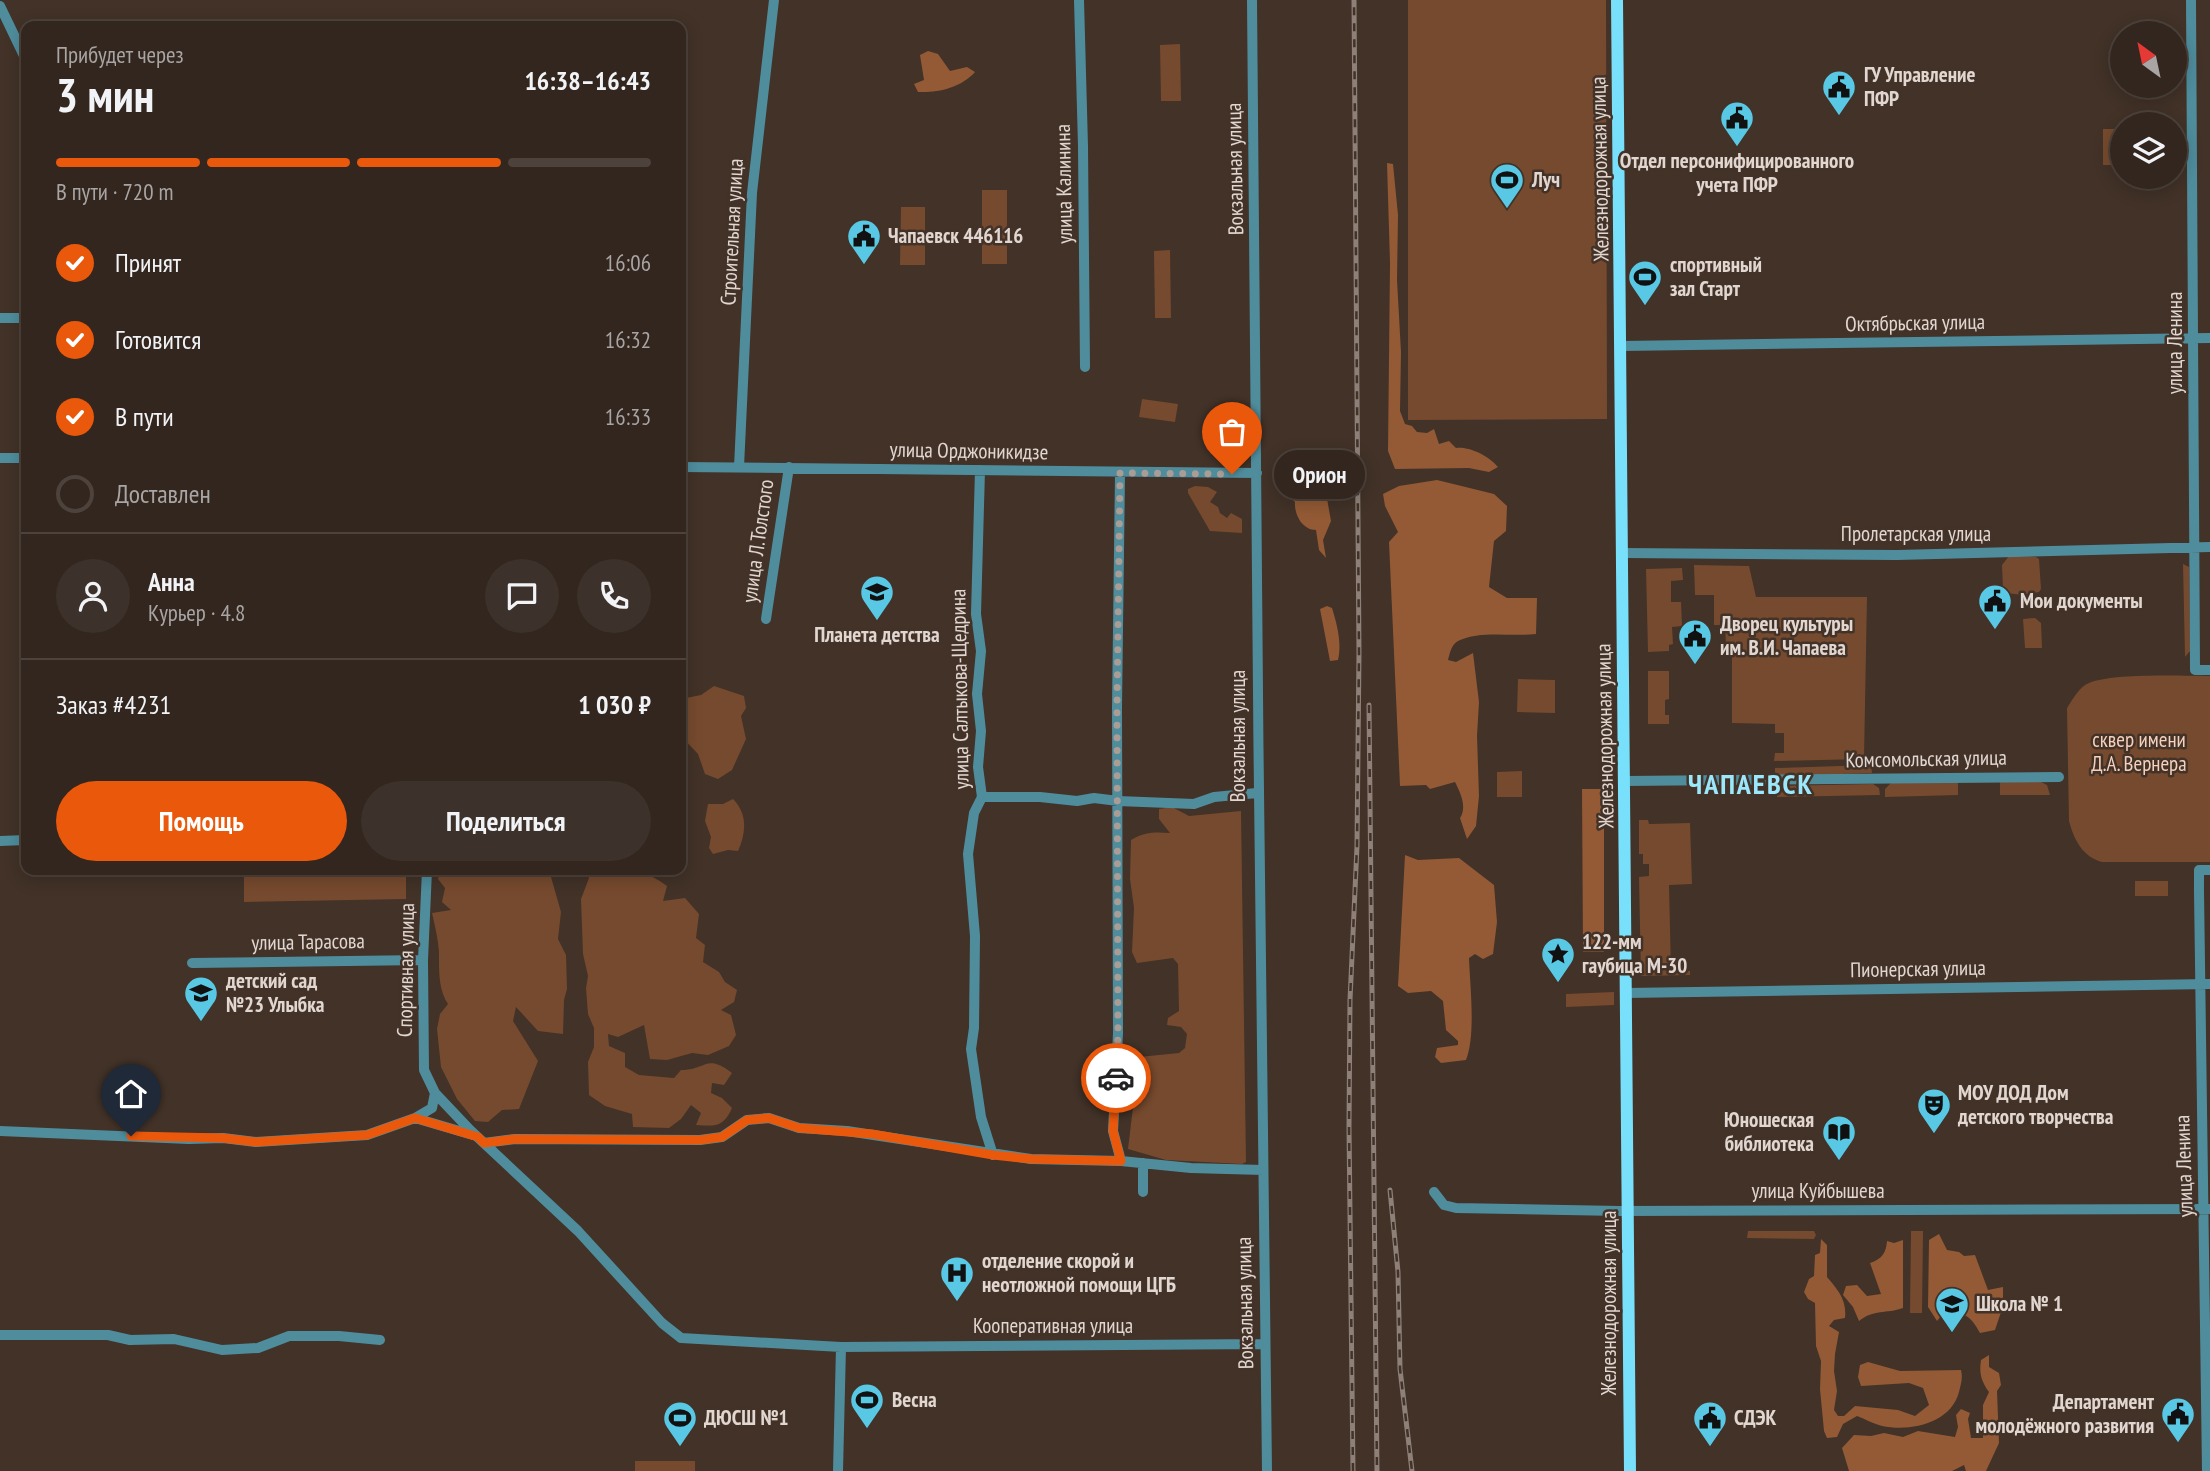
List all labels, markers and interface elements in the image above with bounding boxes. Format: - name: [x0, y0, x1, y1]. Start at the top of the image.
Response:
- north arrow: [2110, 21, 2188, 98]
- map controls: [2110, 21, 2187, 189]
- text: Прибудет через: [56, 40, 184, 69]
- place label: ГУ Управление ПФР: [1864, 61, 1975, 112]
- text: 16:38–16:43: [524, 64, 651, 97]
- text: 3 мин: [56, 65, 154, 125]
- public building icon: ГУ Управление ПФР: [1820, 68, 1858, 117]
- street label: Железнодорожная улица: [1584, 76, 1615, 263]
- public building icon: Отдел персонифицированного учета ПФР: [1718, 99, 1756, 148]
- street label: Вокзальная улица: [1220, 103, 1249, 235]
- button: layers: [2110, 112, 2187, 189]
- street label: улица Калинина: [1049, 124, 1078, 244]
- place label: Отдел персонифицированного учета ПФР: [1620, 147, 1854, 198]
- street label: Строительная улица: [714, 158, 749, 306]
- sports icon: Луч: [1488, 161, 1526, 210]
- place label: Луч: [1531, 166, 1560, 193]
- text: В пути · 720 m: [56, 177, 173, 206]
- public building icon: Чапаевск 446116: [845, 217, 883, 266]
- place label: Чапаевск 446116: [888, 222, 1023, 249]
- icon: check: [56, 244, 94, 282]
- text: Принят: [115, 246, 181, 279]
- text: 16:06: [605, 248, 651, 277]
- place label: спортивный зал Старт: [1670, 251, 1762, 302]
- sports icon: спортивный зал Старт: [1626, 258, 1664, 307]
- street label: улица Ленина: [2161, 292, 2188, 394]
- street label: Октябрьская улица: [1845, 308, 1985, 337]
- icon: check: [56, 321, 94, 359]
- text: Готовится: [115, 323, 201, 356]
- text: 16:32: [605, 325, 651, 354]
- icon: check: [56, 398, 94, 436]
- text: В пути: [115, 400, 174, 433]
- text: 16:33: [605, 402, 651, 431]
- pin: [1202, 402, 1262, 474]
- icon: bag: [1213, 413, 1251, 451]
- street label: улица Орджоникидзе: [890, 436, 1049, 465]
- callout: Орион: [1274, 449, 1365, 498]
- text: Орион: [1293, 460, 1346, 489]
- text: Доставлен: [115, 477, 211, 510]
- street label: улица Л.Толстого: [735, 478, 780, 604]
- street label: Пролетарская улица: [1841, 520, 1991, 547]
- button: person: [56, 559, 130, 633]
- button: chat: [485, 559, 559, 633]
- button: phone: [577, 559, 651, 633]
- text: Анна: [148, 565, 195, 598]
- school or university icon: Планета детства: [858, 573, 896, 622]
- public building icon: Мои документы: [1976, 582, 2014, 631]
- place label: Мои документы: [2020, 587, 2143, 614]
- street label: улица Салтыкова-Щедрина: [944, 588, 975, 790]
- text: Курьер · 4.8: [148, 598, 245, 627]
- place label: Дворец культуры им. В.И. Чапаева: [1720, 610, 1853, 661]
- public building icon: Дворец культуры им. В.И. Чапаева: [1676, 617, 1714, 666]
- place label: Планета детства: [814, 621, 940, 648]
- street label: Железнодорожная улица: [1589, 643, 1620, 830]
- street label: Вокзальная улица: [1224, 670, 1251, 802]
- text: Заказ #4231: [56, 688, 171, 721]
- text: 1 030 ₽: [578, 688, 651, 721]
- park label: сквер имени Д.А. Вернера: [2091, 726, 2187, 777]
- street label: Комсомольская улица: [1845, 744, 2007, 773]
- district label: ЧАПАЕВСК: [1688, 765, 1814, 802]
- button: Помощь: [56, 781, 347, 861]
- button: Поделиться: [361, 781, 651, 861]
- street label: Спортивная улица: [391, 903, 420, 1037]
- street label: улица Тарасова: [251, 927, 365, 956]
- place label: 122-мм гаубица М-30: [1582, 928, 1687, 979]
- place icon: 122-мм гаубица М-30: [1539, 935, 1577, 984]
- street label: Пионерская улица: [1850, 954, 1986, 983]
- place label: детский сад №23 Улыбка: [225, 967, 325, 1018]
- school or university icon: детский сад №23 Улыбка: [182, 974, 220, 1023]
- courier: [1081, 1043, 1151, 1113]
- icon: car: [1097, 1059, 1135, 1097]
- pin: [101, 1064, 161, 1136]
- icon: home: [112, 1075, 150, 1113]
- place label: МОУ ДОД Дом детского творчества: [1957, 1079, 2114, 1130]
- theatre icon: МОУ ДОД Дом детского творчества: [1915, 1086, 1953, 1135]
- place label: Юношеская библиотека: [1724, 1106, 1814, 1157]
- library icon: Юношеская библиотека: [1820, 1113, 1858, 1162]
- street label: улица Ленина: [2168, 1114, 2199, 1218]
- street label: улица Куйбышева: [1751, 1177, 1885, 1204]
- street label: Железнодорожная улица: [1595, 1210, 1622, 1397]
- street label: Вокзальная улица: [1230, 1237, 1259, 1369]
- place label: отделение скорой и неотложной помощи ЦГБ: [982, 1247, 1176, 1298]
- hospital icon: отделение скорой и неотложной помощи ЦГБ: [938, 1254, 976, 1303]
- school or university icon: Школа № 1: [1933, 1285, 1971, 1334]
- place label: Школа № 1: [1976, 1290, 2063, 1317]
- street label: Кооперативная улица: [973, 1312, 1133, 1339]
- sports icon: Весна: [848, 1381, 886, 1430]
- place label: Весна: [892, 1386, 937, 1413]
- place label: Департамент молодёжного развития: [1976, 1388, 2155, 1439]
- public building icon: Департамент молодёжного развития: [2159, 1395, 2197, 1444]
- sports icon: ДЮСШ №1: [661, 1399, 699, 1448]
- public building icon: СДЭК: [1691, 1399, 1729, 1448]
- place label: ДЮСШ №1: [704, 1404, 788, 1431]
- place label: СДЭК: [1734, 1404, 1777, 1431]

